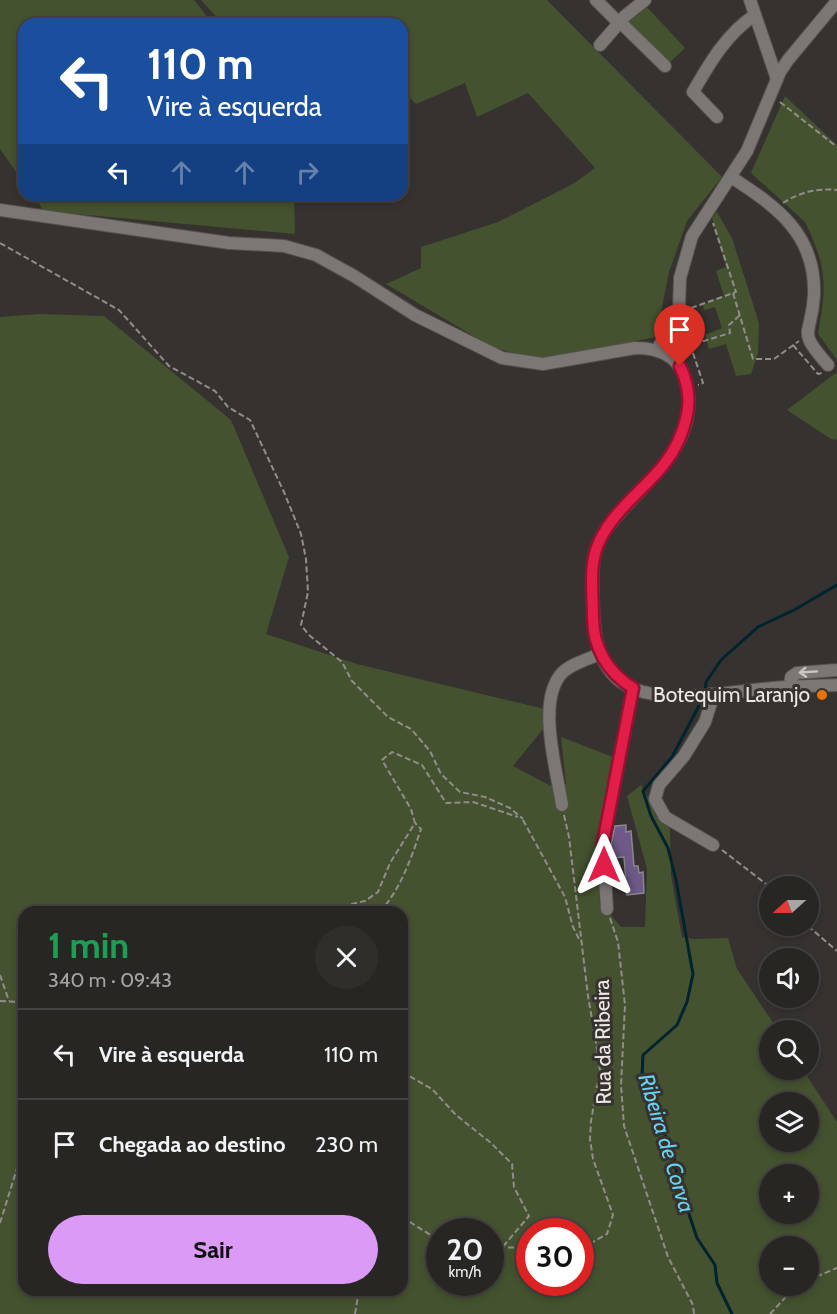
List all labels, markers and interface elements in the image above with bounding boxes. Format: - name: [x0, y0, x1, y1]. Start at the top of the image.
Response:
- text: 110 m: [147, 38, 254, 90]
- icon: left: [48, 42, 126, 120]
- text: Vire à esquerda: [147, 90, 322, 123]
- icon: left: [102, 156, 135, 189]
- icon: ahead: [165, 156, 198, 189]
- icon: ahead: [228, 156, 261, 189]
- icon: right: [291, 156, 324, 189]
- pin: [654, 304, 705, 366]
- icon: arrive: [663, 313, 696, 346]
- one-way arrow: [799, 667, 819, 678]
- place label: Botequim Laranjo: [653, 682, 810, 708]
- marker: Botequim Laranjo: [815, 688, 829, 702]
- position arrow: [572, 833, 636, 897]
- north arrow: [759, 876, 819, 936]
- map controls: [759, 876, 819, 1296]
- text: 1 min: [48, 923, 129, 967]
- button: close: [315, 926, 378, 989]
- button: sound: [759, 948, 819, 1008]
- text: 340 m · 09:43: [48, 968, 172, 992]
- street label: Rua da Ribeira: [589, 979, 616, 1105]
- button: search: [759, 1020, 819, 1080]
- icon: left: [48, 1038, 81, 1071]
- text: Vire à esquerda: [99, 1041, 244, 1068]
- text: 110 m: [324, 1041, 378, 1068]
- water label: Ribeira de Corva: [633, 1070, 700, 1216]
- button: layers: [759, 1092, 819, 1152]
- icon: arrive: [48, 1128, 81, 1161]
- text: Chegada ao destino: [99, 1131, 285, 1158]
- text: 230 m: [315, 1131, 378, 1158]
- button: +: [759, 1164, 819, 1224]
- button: Sair: [48, 1215, 378, 1284]
- speed limit sign: 30: [516, 1218, 594, 1296]
- text: 20: [446, 1231, 484, 1268]
- button: −: [759, 1236, 819, 1296]
- text: km/h: [449, 1263, 481, 1281]

